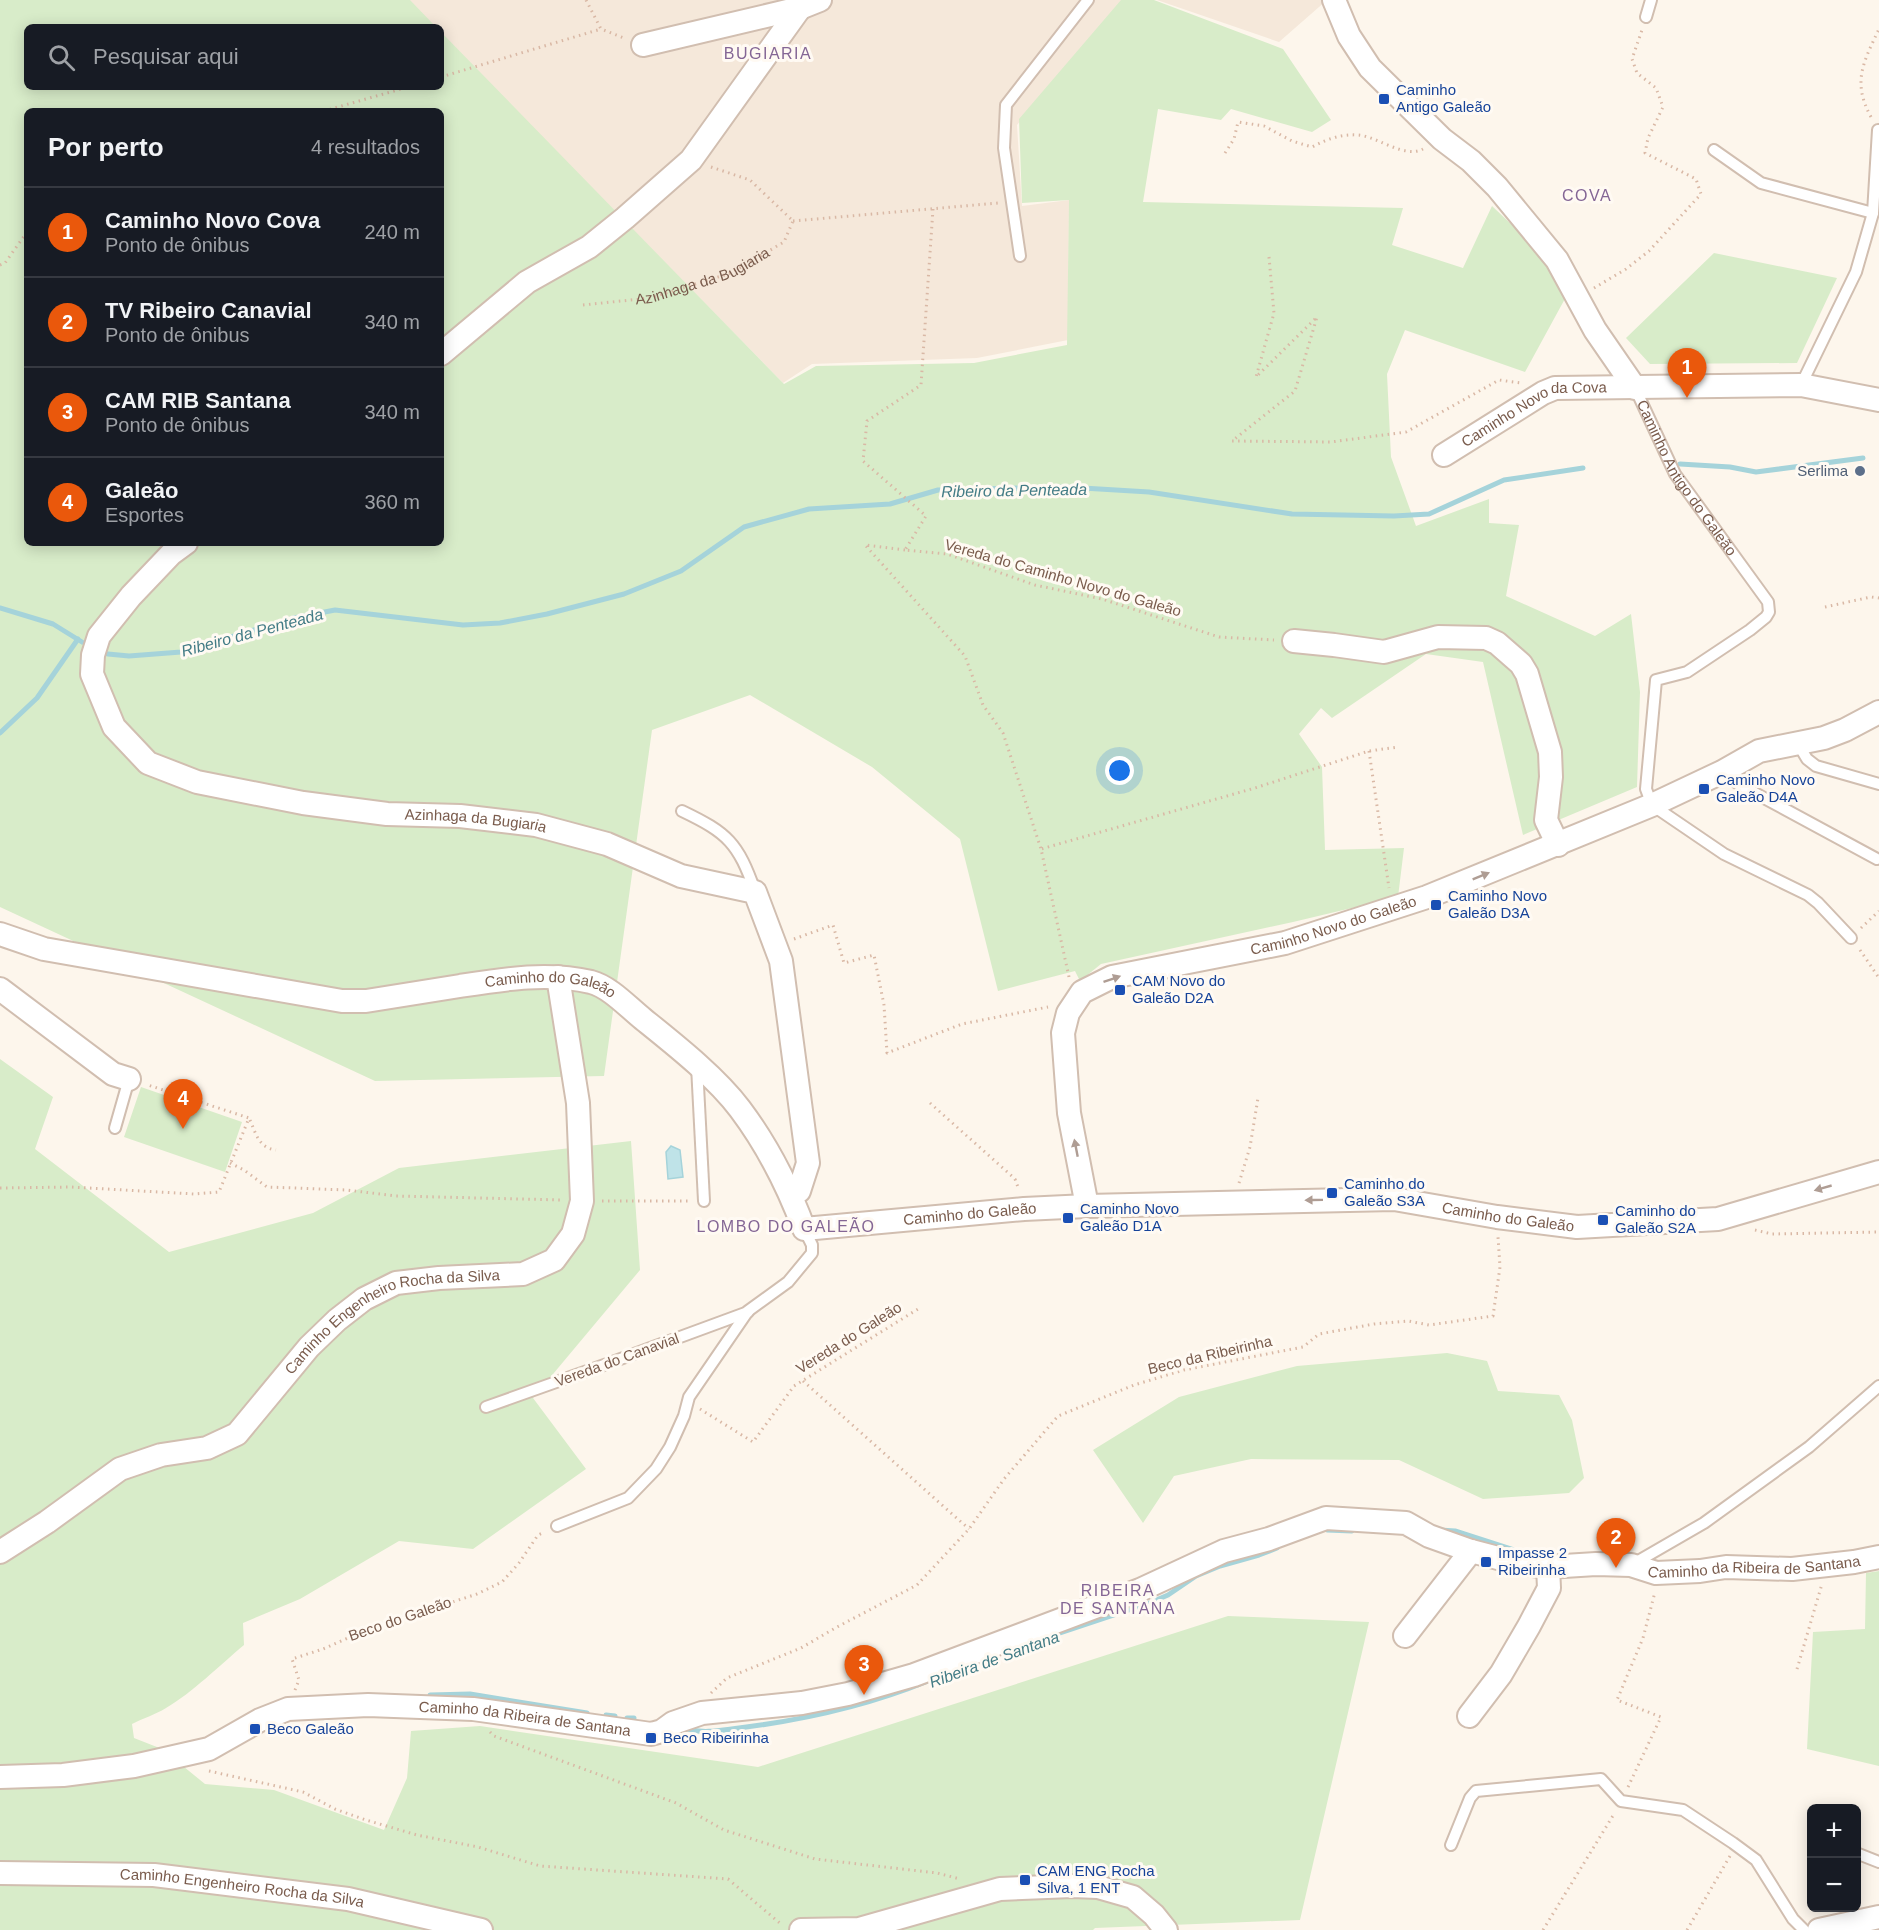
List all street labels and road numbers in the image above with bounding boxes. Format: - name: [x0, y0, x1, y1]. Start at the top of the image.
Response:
- street label: Azinhaga da Bugiaria: [634, 243, 773, 307]
- street label: Caminho Novo da Cova: [1458, 378, 1608, 450]
- street label: Caminho Antigo do Galeão: [1634, 397, 1740, 559]
- street label: Vereda do Caminho Novo do Galeão: [943, 536, 1183, 619]
- street label: Azinhaga da Bugiaria: [404, 805, 549, 836]
- street label: Caminho Novo do Galeão: [1249, 892, 1418, 958]
- street label: Caminho do Galeão: [484, 968, 619, 1001]
- street label: Caminho do Galeão: [903, 1199, 1037, 1228]
- street label: Caminho do Galeão: [1441, 1199, 1575, 1235]
- street label: Caminho Engenheiro Rocha da Silva: [281, 1266, 501, 1377]
- street label: Vereda do Galeão: [793, 1298, 905, 1377]
- street label: Vereda do Canavial: [552, 1329, 681, 1390]
- street label: Beco da Ribeirinha: [1146, 1332, 1274, 1377]
- street label: Caminho da Ribeira de Santana: [1646, 1552, 1862, 1581]
- street label: Beco do Galeão: [346, 1593, 453, 1644]
- street label: Caminho da Ribeira de Santana: [419, 1698, 633, 1739]
- street label: Caminho Engenheiro Rocha da Silva: [120, 1866, 367, 1911]

